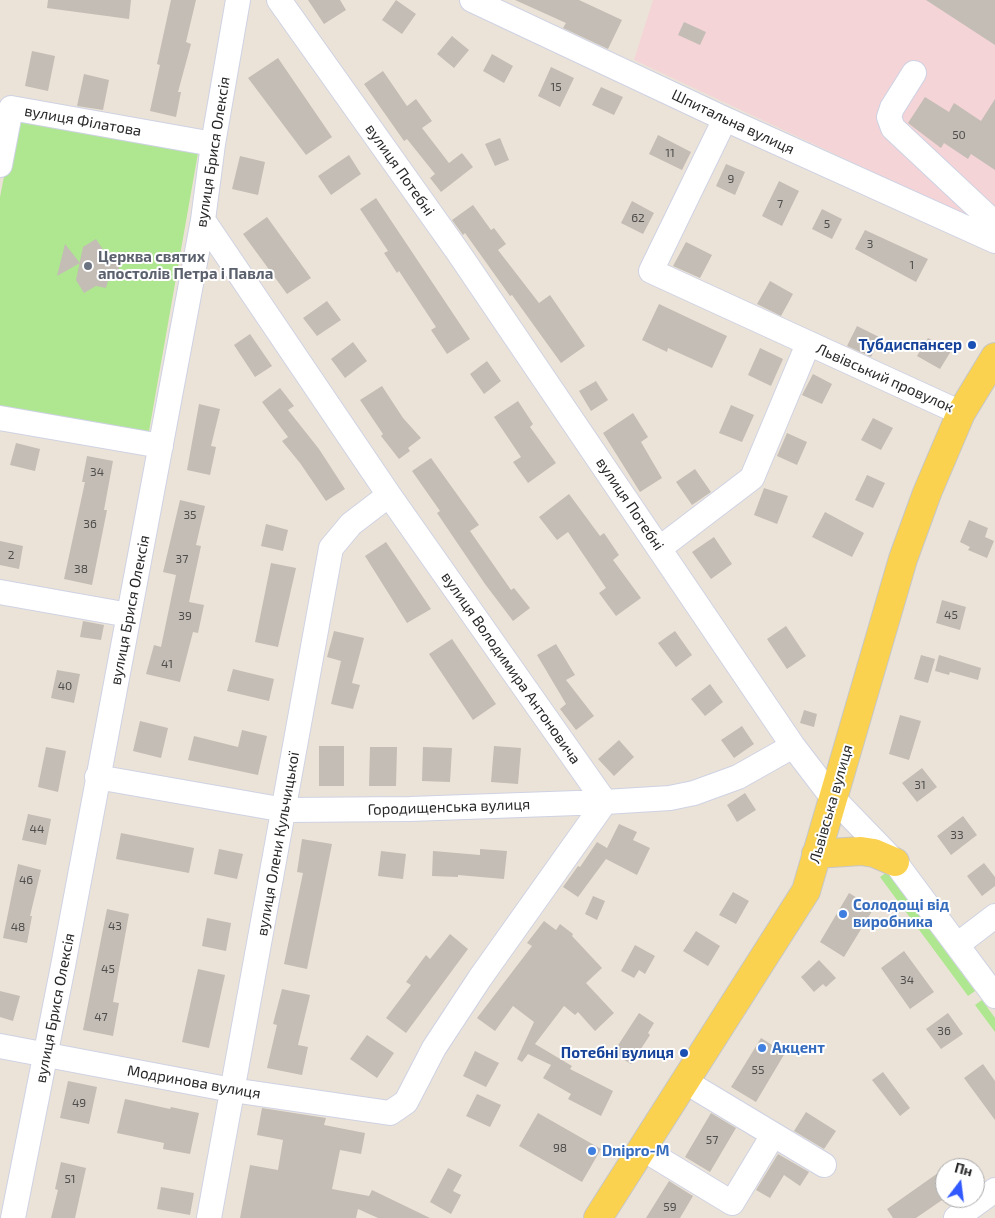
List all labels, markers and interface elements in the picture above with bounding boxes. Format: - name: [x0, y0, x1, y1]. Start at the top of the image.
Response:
- street label: вулиця Брися Олексія: [192, 75, 234, 229]
- house number: 15: [550, 80, 562, 94]
- street label: Шпитальна вулиця: [669, 86, 797, 158]
- street label: вулиця Філатова: [23, 102, 143, 140]
- street label: вулиця Потебні: [362, 121, 438, 219]
- house number: 50: [952, 128, 966, 142]
- house number: 11: [665, 146, 675, 160]
- house number: 9: [728, 172, 734, 186]
- house number: 7: [777, 197, 783, 211]
- house number: 62: [631, 211, 645, 225]
- house number: 5: [824, 217, 830, 231]
- house number: 3: [867, 237, 873, 251]
- place label: Церква святих апостолів Петра і Павла: [98, 248, 273, 283]
- house number: 1: [910, 258, 914, 272]
- marker: Церква святих апостолів Петра і Павла: [82, 260, 94, 272]
- place label: Тубдиспансер: [858, 336, 962, 354]
- marker: Тубдиспансер: [966, 339, 978, 351]
- street label: Львівський провулок: [813, 340, 957, 416]
- street label: вулиця Потебні: [592, 454, 668, 554]
- house number: 34: [90, 465, 104, 479]
- house number: 35: [183, 508, 197, 522]
- house number: 36: [83, 517, 97, 531]
- street label: вулиця Брися Олексія: [107, 533, 153, 687]
- house number: 2: [8, 548, 14, 562]
- house number: 37: [176, 552, 188, 566]
- house number: 38: [74, 562, 88, 576]
- street label: вулиця Володимира Антоновича: [438, 568, 584, 768]
- house number: 45: [944, 608, 958, 622]
- house number: 39: [178, 609, 192, 623]
- house number: 41: [161, 657, 173, 671]
- house number: 40: [58, 679, 72, 693]
- street label: Львівська вулиця: [805, 743, 857, 865]
- street label: вулиця Олени Кульчицької: [253, 750, 303, 938]
- house number: 31: [914, 778, 926, 792]
- street label: Городищенська вулиця: [367, 795, 531, 819]
- house number: 44: [30, 822, 44, 836]
- house number: 33: [950, 828, 964, 842]
- house number: 46: [19, 873, 33, 887]
- place label: Солодощі від виробника: [853, 896, 949, 931]
- marker: Солодощі від виробника: [837, 908, 849, 920]
- house number: 43: [108, 919, 122, 933]
- house number: 48: [11, 920, 25, 934]
- street label: вулиця Брися Олексія: [32, 931, 78, 1085]
- house number: 45: [101, 962, 115, 976]
- house number: 34: [900, 973, 914, 987]
- house number: 47: [94, 1010, 108, 1024]
- house number: 36: [937, 1024, 951, 1038]
- place label: Акцент: [772, 1039, 825, 1057]
- marker: Акцент: [756, 1042, 768, 1054]
- place label: Потебні вулиця: [561, 1044, 674, 1062]
- marker: Потебні вулиця: [678, 1047, 690, 1059]
- street label: Модринова вулиця: [126, 1061, 262, 1103]
- house number: 55: [752, 1063, 764, 1077]
- house number: 49: [72, 1096, 86, 1110]
- house number: 57: [706, 1133, 718, 1147]
- house number: 98: [553, 1141, 567, 1155]
- place label: Dnipro-M: [602, 1142, 669, 1160]
- marker: Dnipro-M: [586, 1145, 598, 1157]
- north arrow: [935, 1158, 985, 1208]
- text: Пн: [953, 1158, 975, 1180]
- house number: 51: [64, 1172, 76, 1186]
- house number: 59: [663, 1200, 677, 1214]

